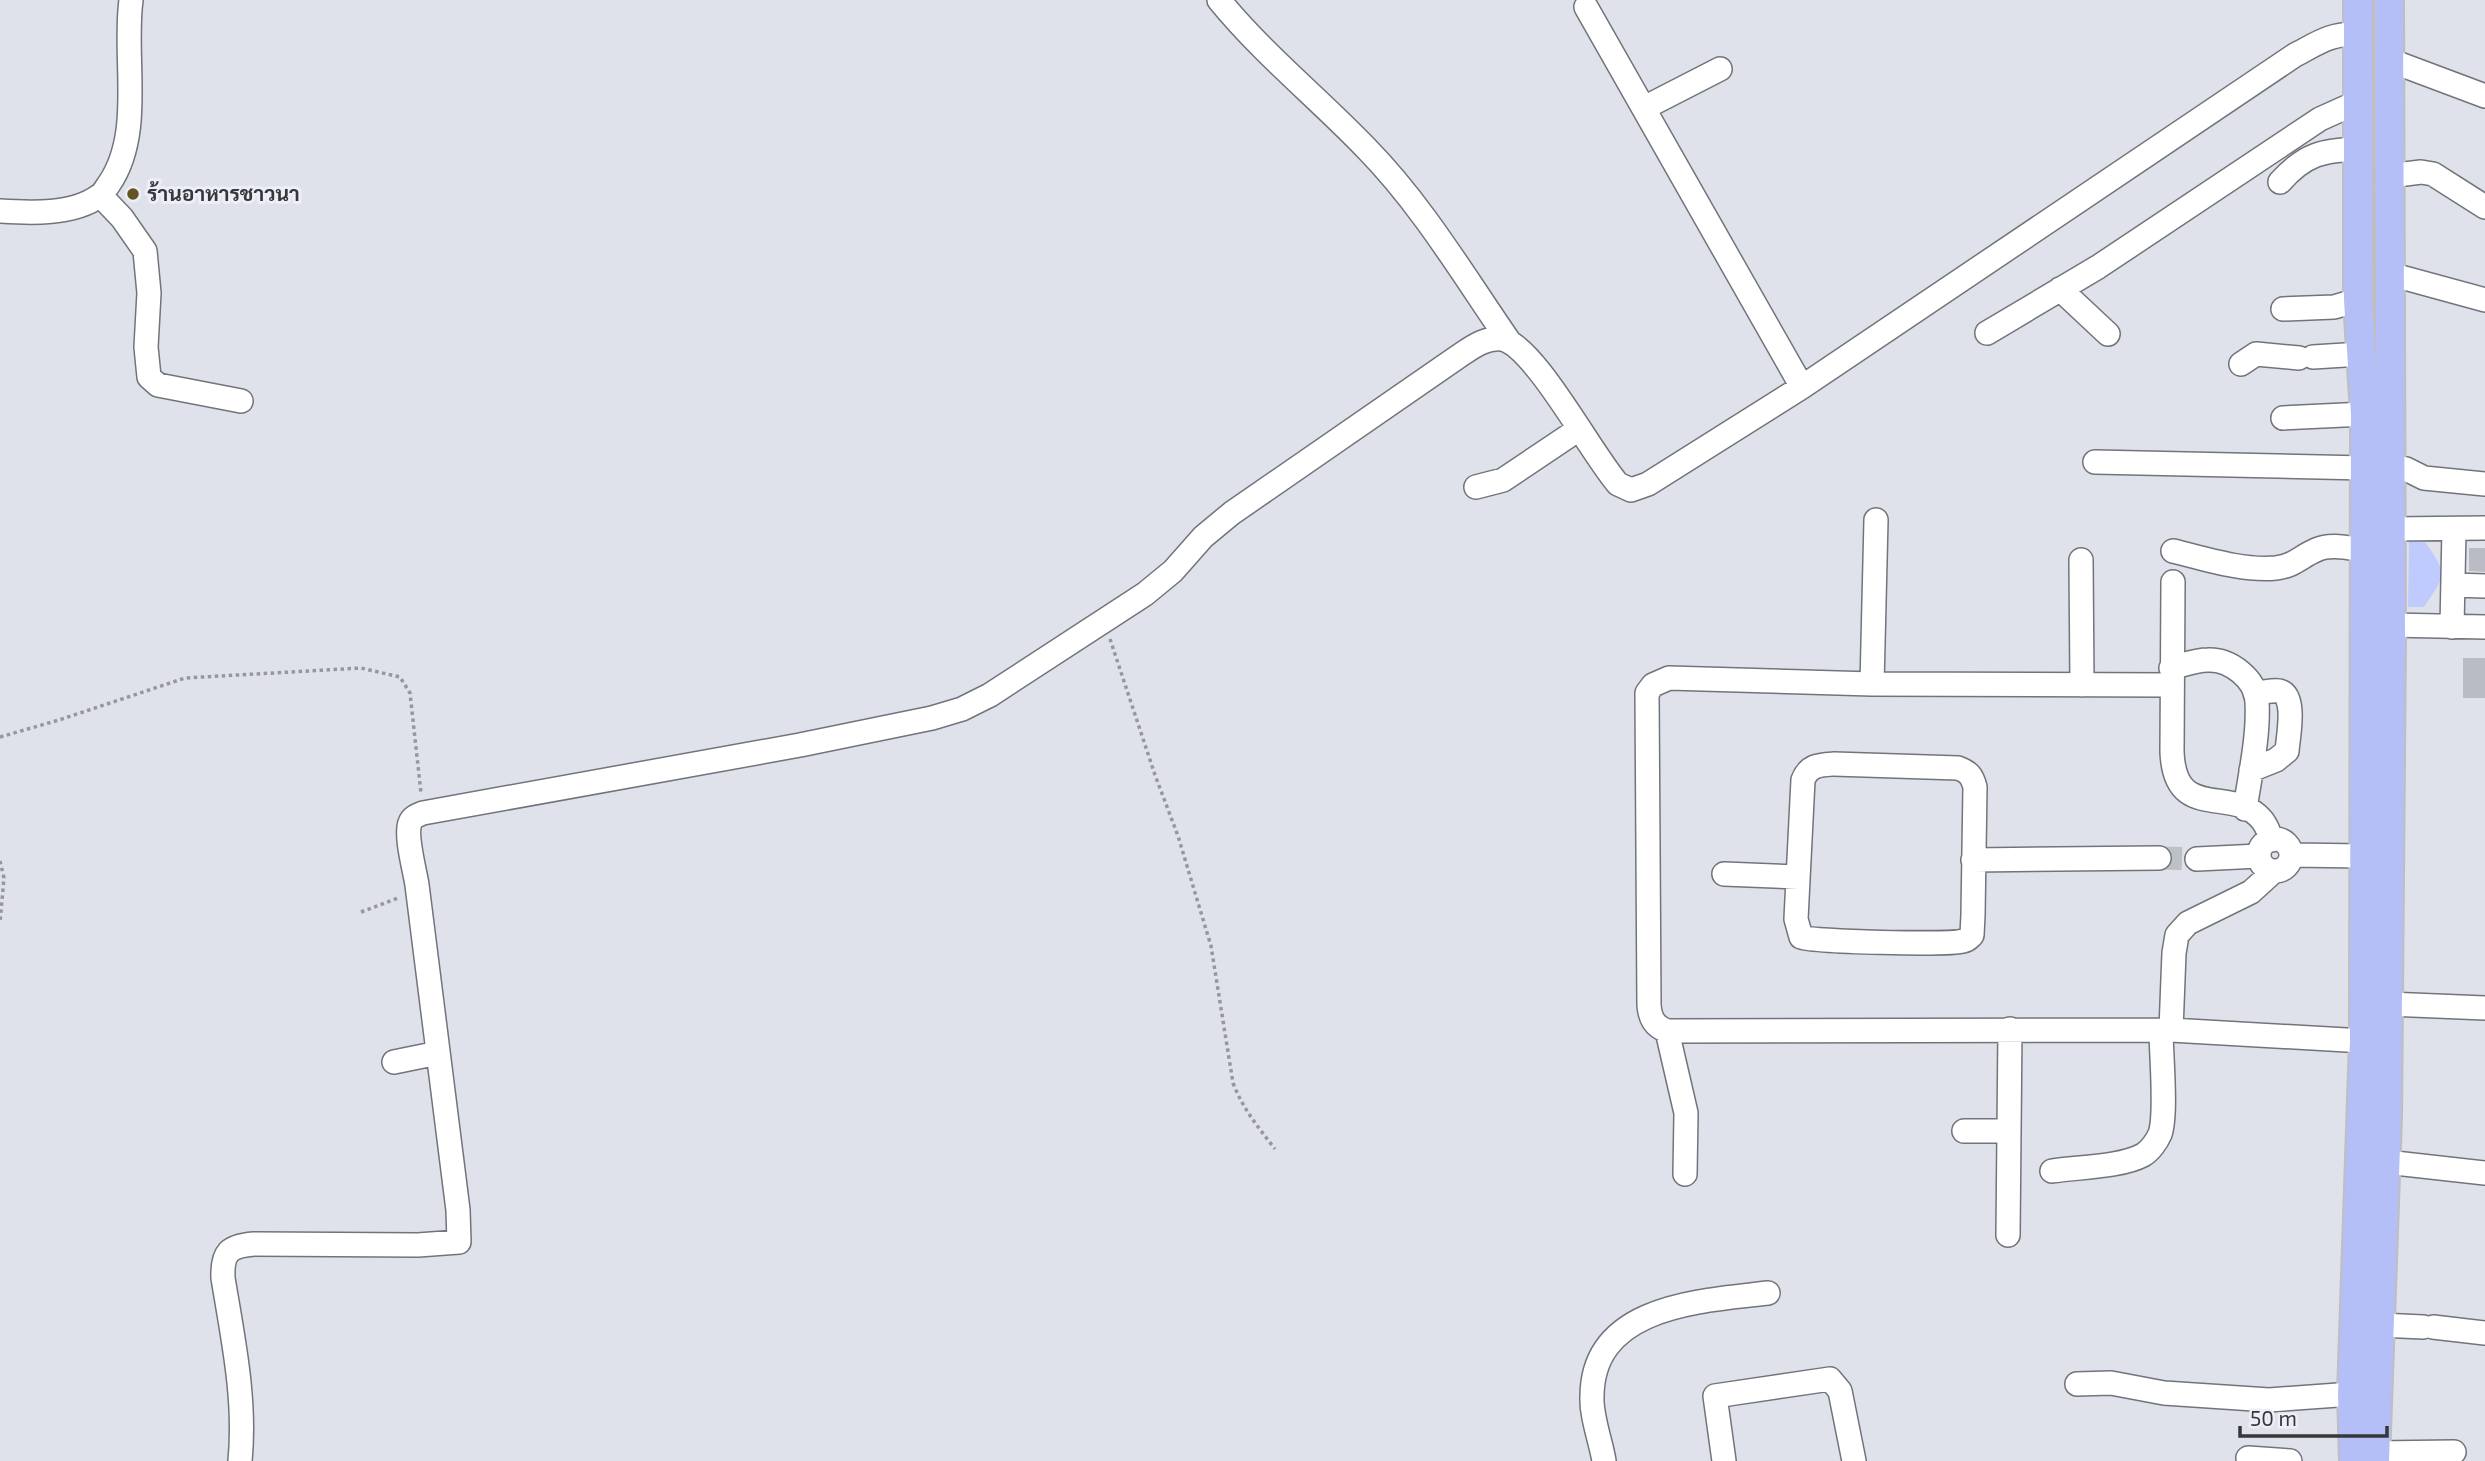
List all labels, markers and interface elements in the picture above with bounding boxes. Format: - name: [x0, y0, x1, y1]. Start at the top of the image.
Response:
- place label: ร้านอาหารชาวนา: [147, 180, 300, 205]
- marker: ร้านอาหารชาวนา: [125, 186, 141, 202]
- scale bar: [2240, 1394, 2387, 1438]
- text: 50 m: [2250, 1405, 2297, 1430]

